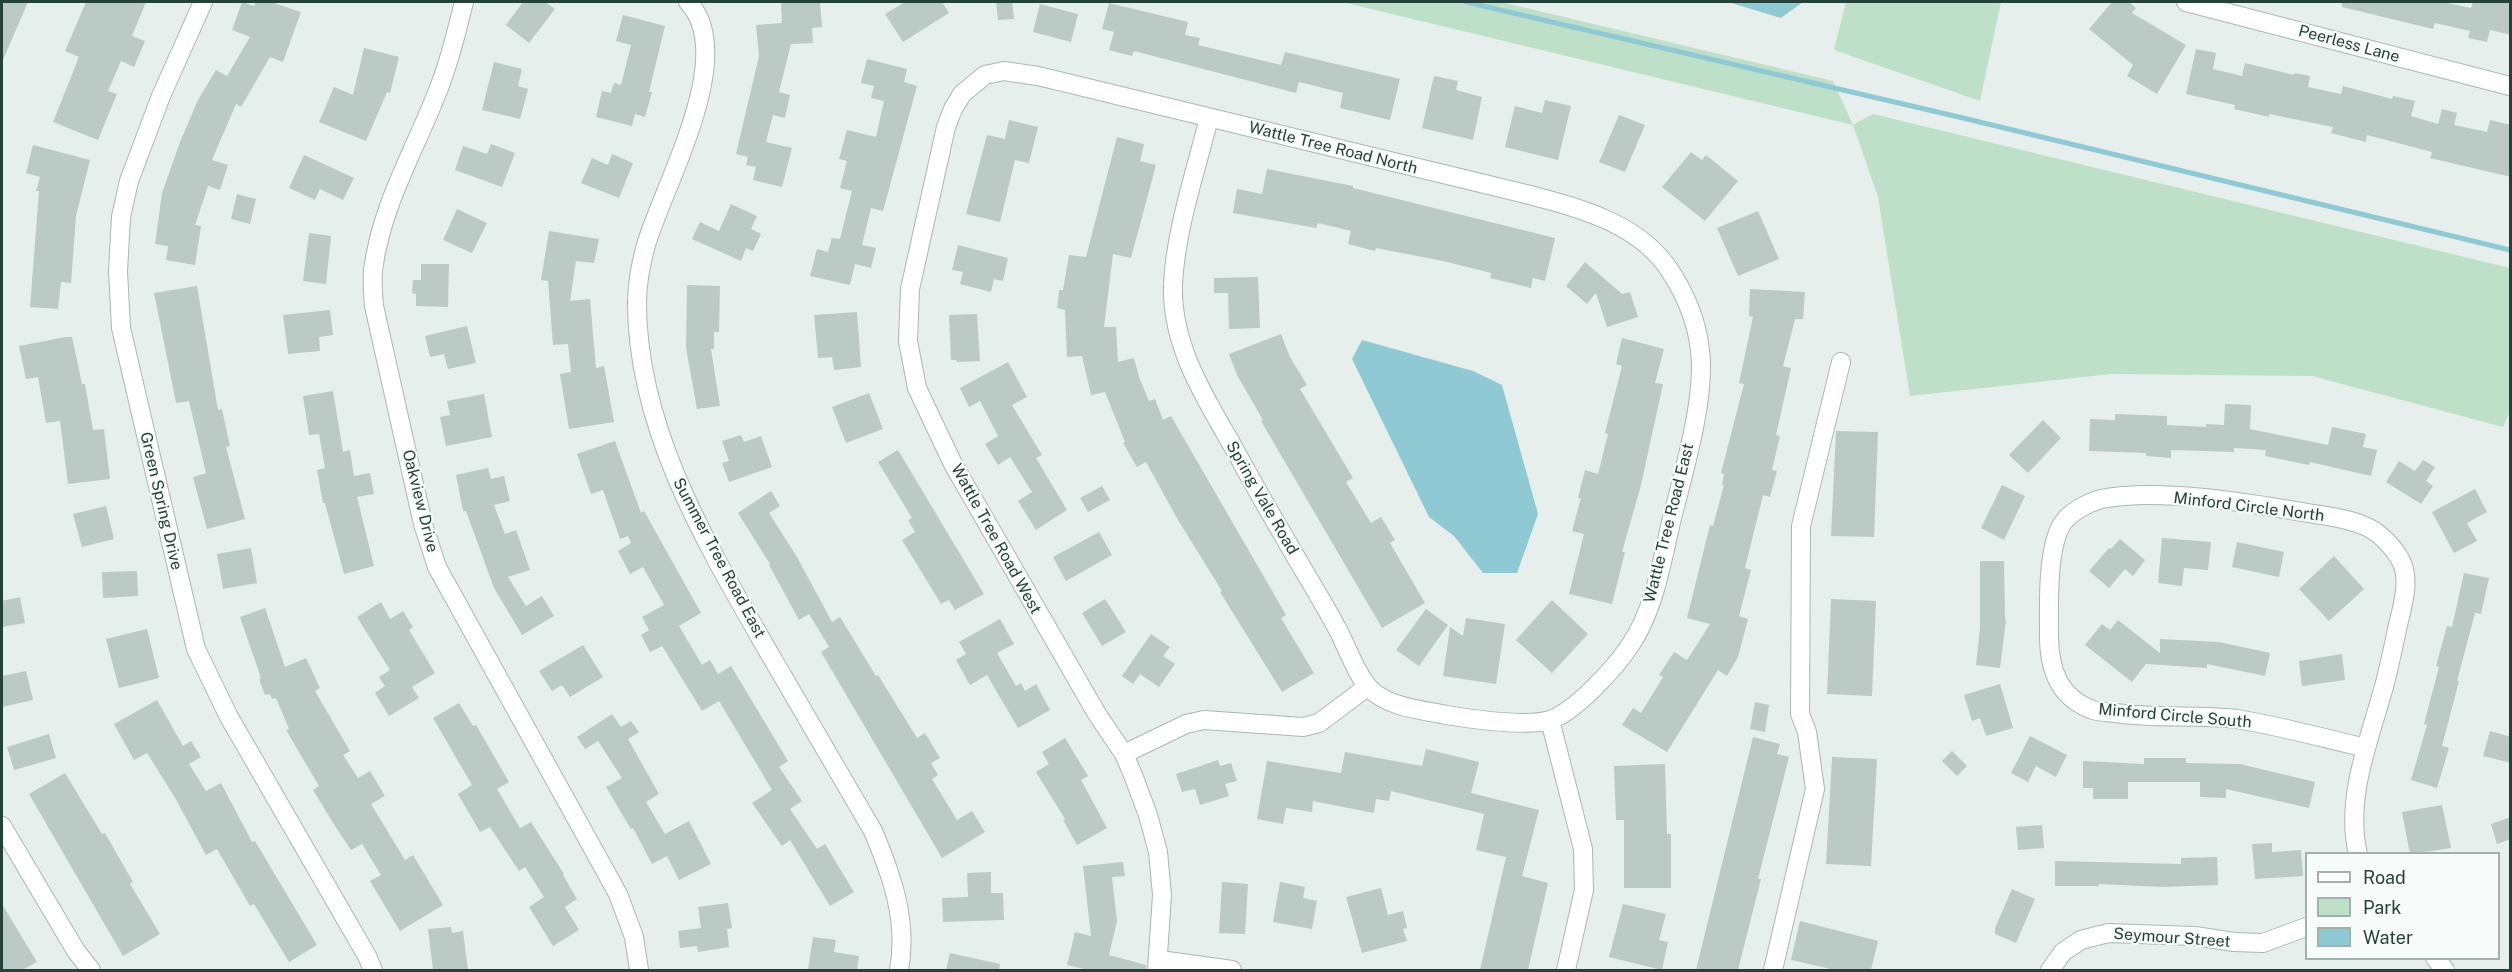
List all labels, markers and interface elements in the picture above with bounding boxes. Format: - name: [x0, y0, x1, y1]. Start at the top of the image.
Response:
- street label: Peerless Lane: [2296, 21, 2402, 67]
- street label: Wattle Tree Road North: [1247, 118, 1419, 178]
- street label: Green Spring Drive: [136, 430, 186, 572]
- street label: Spring Vale Road: [1222, 438, 1302, 558]
- street label: Wattle Tree Road East: [1640, 441, 1698, 605]
- street label: Oakview Drive: [398, 448, 442, 554]
- street label: Wattle Tree Road West: [947, 461, 1045, 617]
- street label: Summer Tree Road East: [669, 475, 769, 641]
- street label: Minford Circle North: [2173, 488, 2325, 526]
- street label: Minford Circle South: [2098, 700, 2252, 732]
- legend: [2305, 852, 2500, 960]
- text: Road: [2363, 867, 2406, 888]
- text: Park: [2363, 897, 2401, 918]
- street label: Seymour Street: [2113, 924, 2231, 952]
- text: Water: [2363, 927, 2413, 948]

